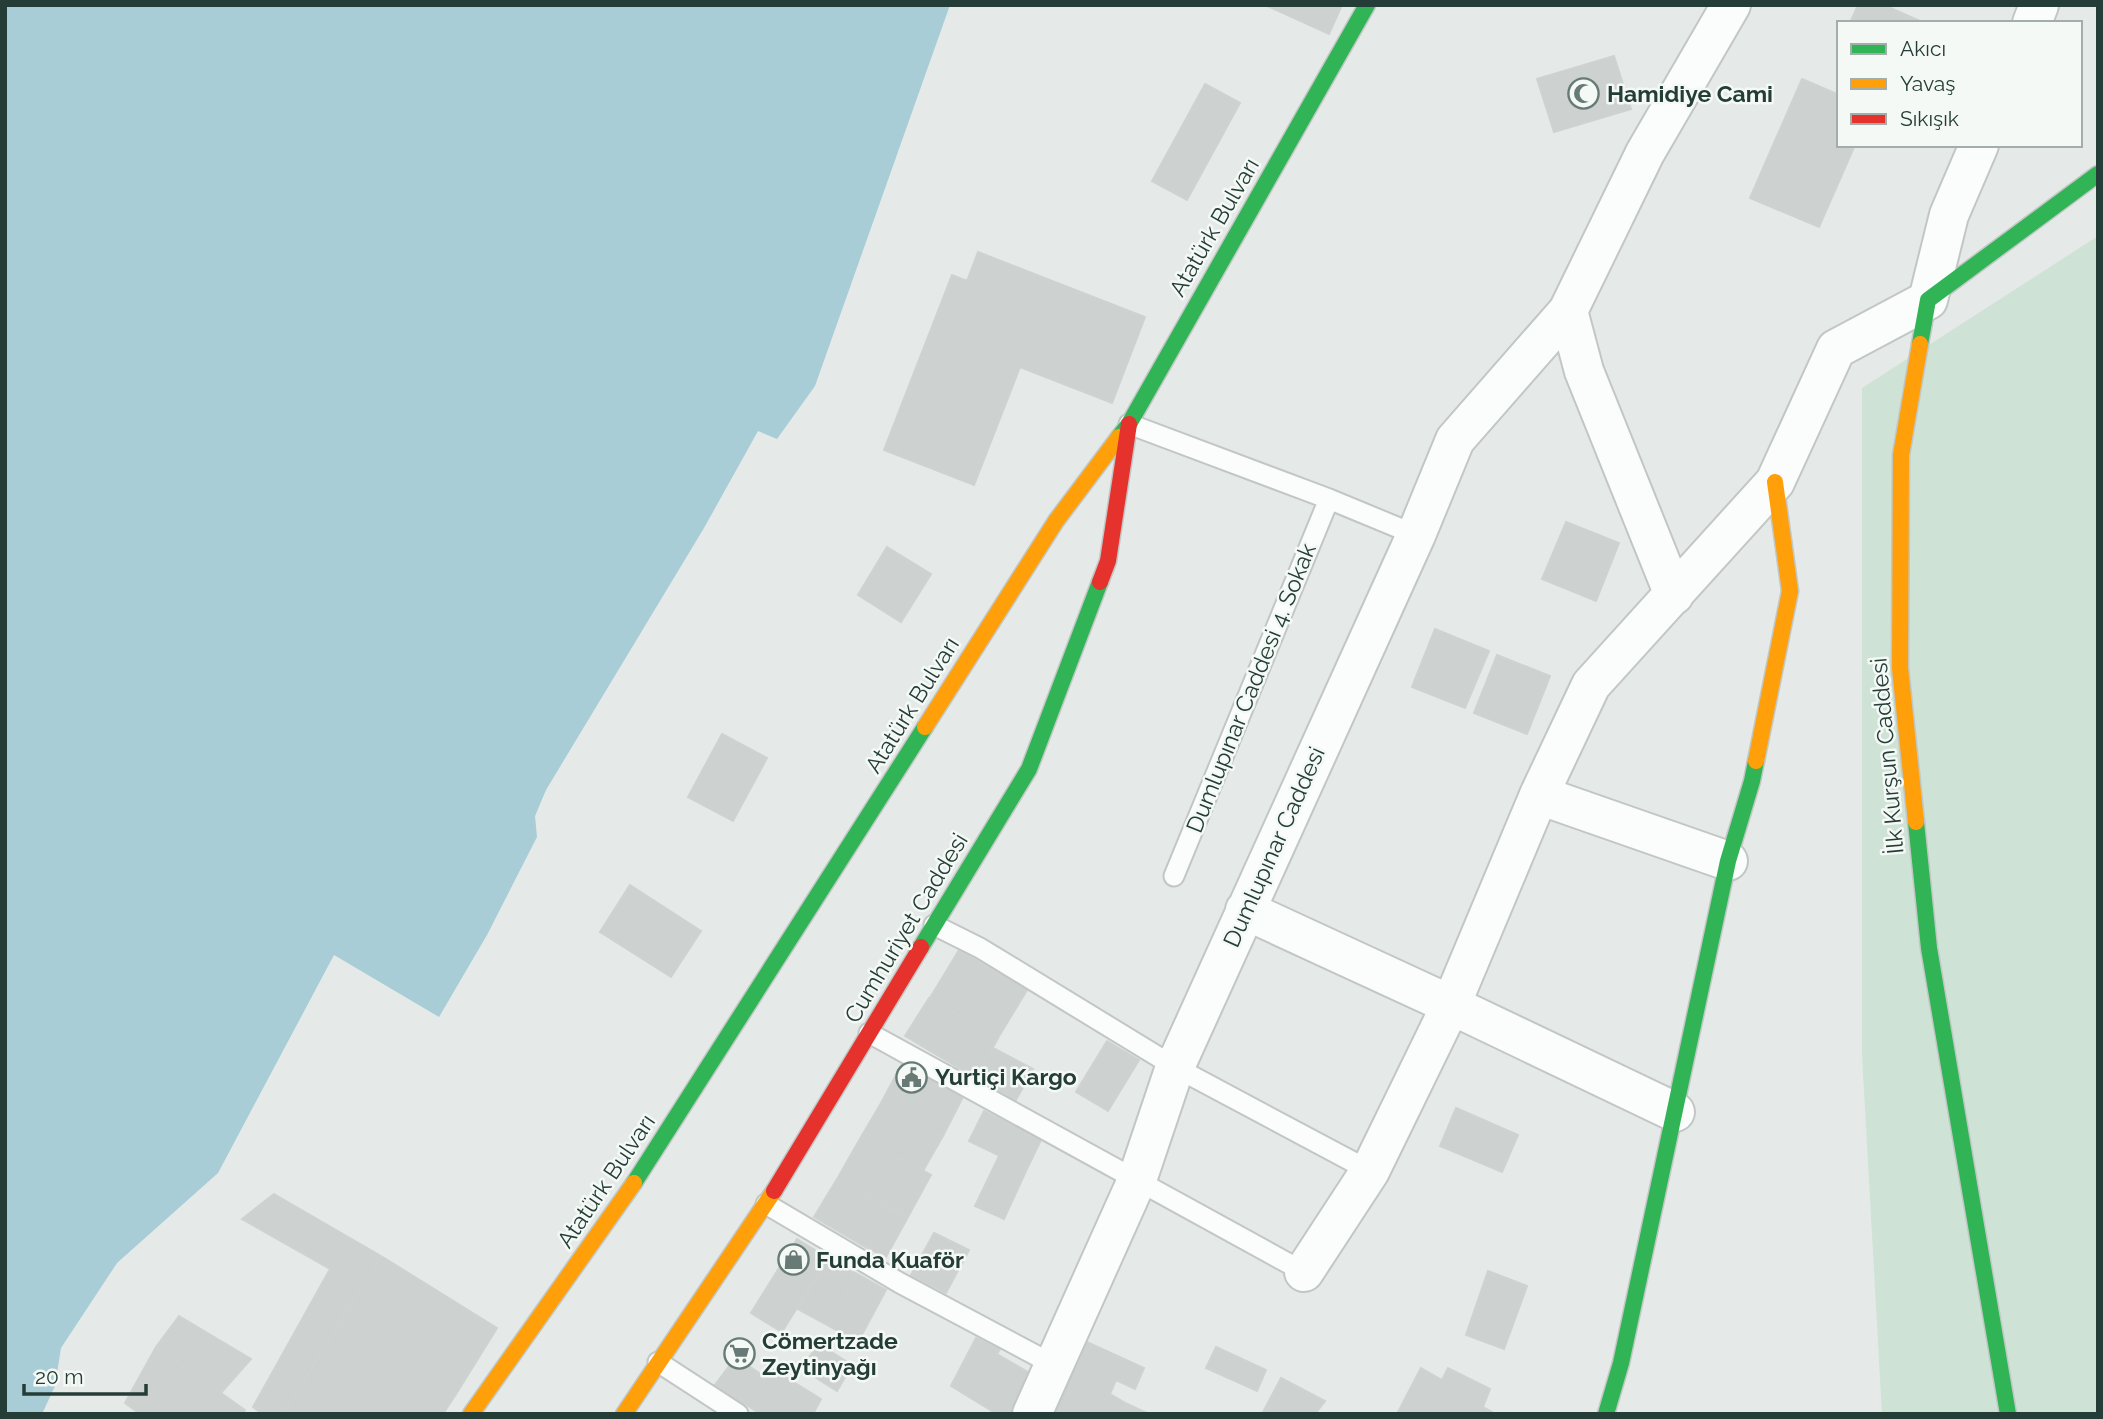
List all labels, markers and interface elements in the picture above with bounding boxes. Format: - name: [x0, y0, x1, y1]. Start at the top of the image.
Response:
- legend: [1837, 21, 2082, 147]
- text: Akıcı: [1900, 36, 1946, 61]
- text: Yavaş: [1900, 71, 1955, 96]
- mosque icon: Hamidiye Cami: [1567, 77, 1601, 111]
- place label: Hamidiye Cami: [1607, 80, 1773, 107]
- text: Sıkışık: [1900, 106, 1959, 131]
- street label: Atatürk Bulvarı: [1163, 153, 1264, 301]
- street label: Dumlupınar Caddesi 4. Sokak: [1180, 539, 1321, 836]
- street label: Atatürk Bulvarı: [859, 632, 964, 778]
- street label: İlk Kurşun Caddesi: [1864, 657, 1909, 855]
- street label: Dumlupınar Caddesi: [1217, 743, 1330, 951]
- street label: Cumhuriyet Caddesi: [838, 828, 973, 1027]
- public building icon: Yurtiçi Kargo: [895, 1060, 929, 1094]
- place label: Yurtiçi Kargo: [935, 1063, 1077, 1090]
- street label: Atatürk Bulvarı: [551, 1109, 660, 1253]
- shop icon: Funda Kuaför: [776, 1243, 810, 1277]
- place label: Funda Kuaför: [816, 1246, 964, 1273]
- place label: Cömertzade Zeytinyağı: [762, 1327, 898, 1380]
- supermarket icon: Cömertzade Zeytinyağı: [722, 1337, 756, 1371]
- scale bar: [24, 1352, 147, 1396]
- text: 20 m: [35, 1364, 83, 1389]

